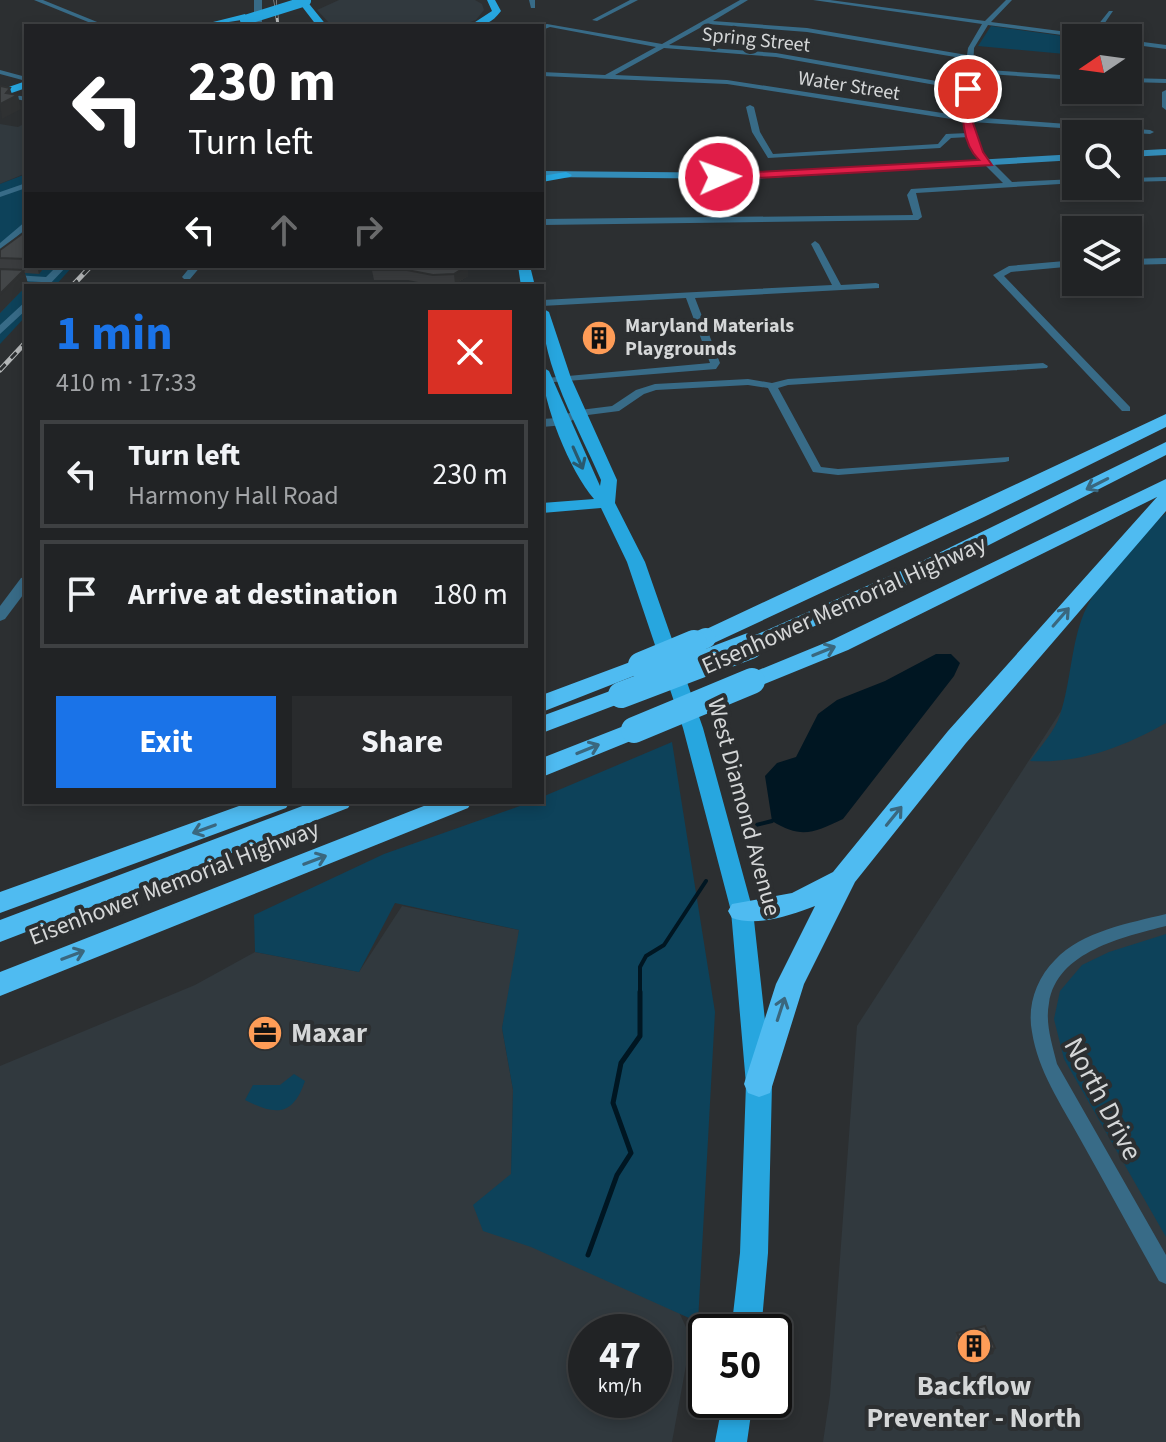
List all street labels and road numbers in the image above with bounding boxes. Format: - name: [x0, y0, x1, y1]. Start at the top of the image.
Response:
- street label: Spring Street: [700, 20, 812, 60]
- street label: Water Street: [796, 64, 902, 108]
- street label: Eisenhower Memorial Highway: [696, 526, 992, 684]
- street label: West Diamond Avenue: [698, 694, 790, 920]
- street label: Eisenhower Memorial Highway: [24, 811, 324, 955]
- street label: North Drive: [1054, 1030, 1152, 1168]

